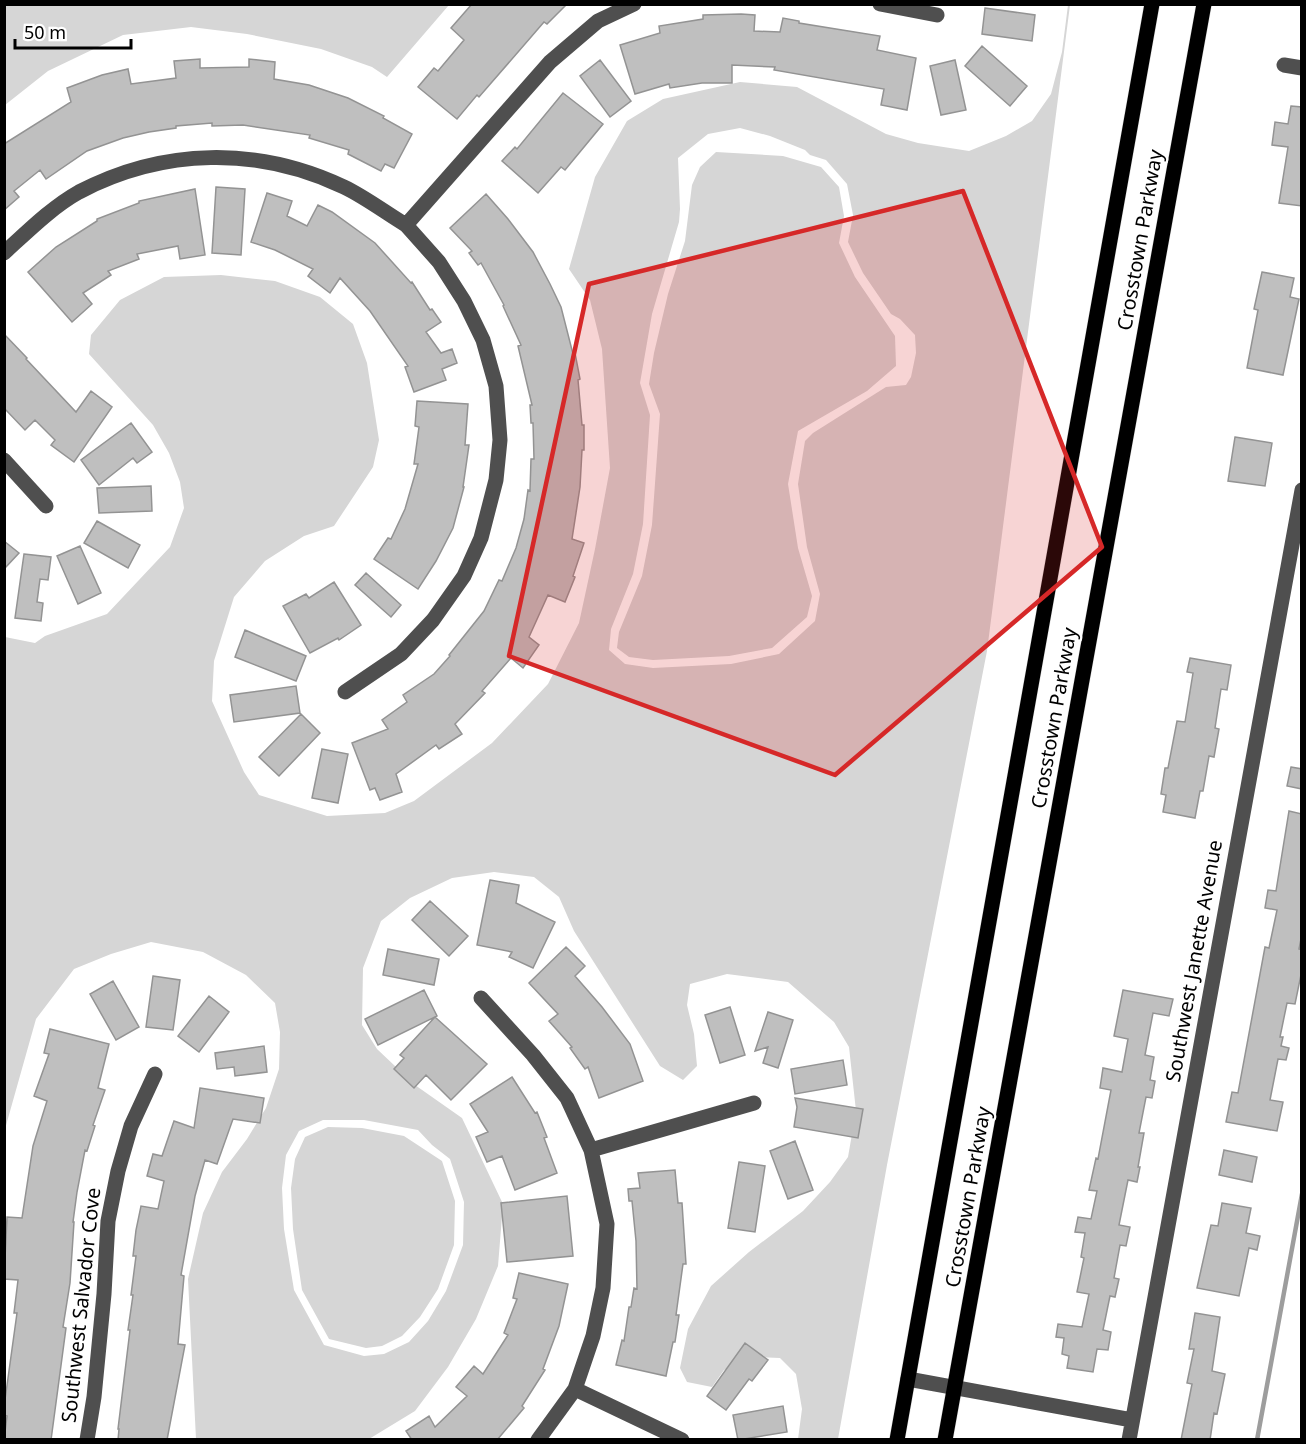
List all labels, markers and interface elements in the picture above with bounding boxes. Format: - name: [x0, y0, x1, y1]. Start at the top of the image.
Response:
- scale bar: [15, 12, 130, 50]
- text: 50 m: [24, 20, 66, 44]
- street label: Crosstown Parkway: [1110, 147, 1169, 333]
- street label: Crosstown Parkway: [1024, 625, 1083, 811]
- street label: Southwest Janette Avenue: [1159, 838, 1228, 1084]
- street label: Crosstown Parkway: [938, 1104, 997, 1290]
- street label: Southwest Salvador Cove: [55, 1186, 106, 1424]

